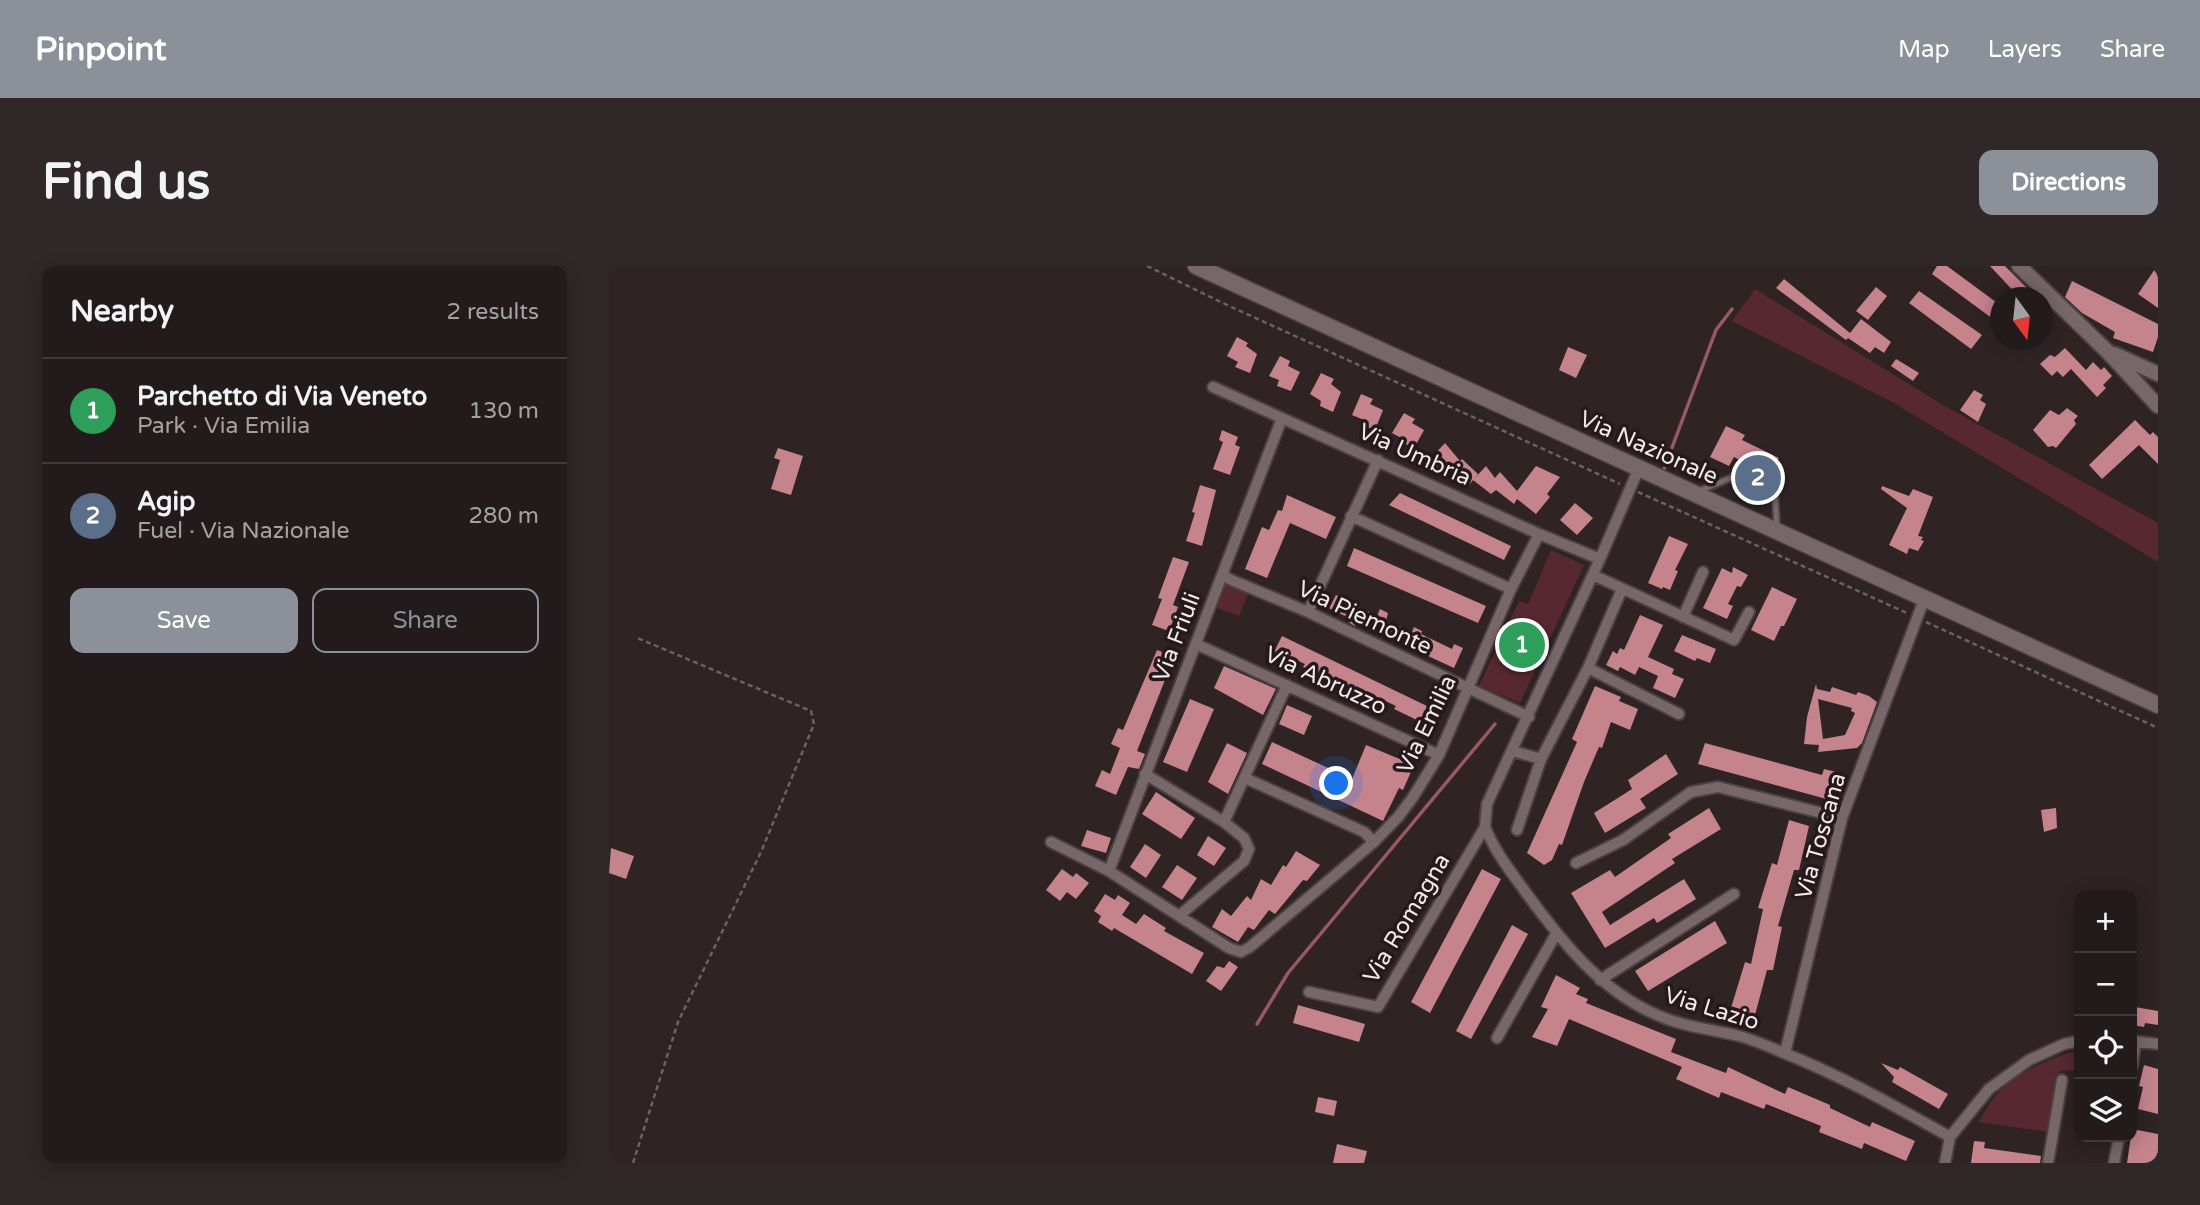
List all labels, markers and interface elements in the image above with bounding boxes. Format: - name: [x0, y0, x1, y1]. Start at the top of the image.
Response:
- text: Pinpoint: [35, 30, 167, 69]
- text: Map: [1898, 35, 1950, 64]
- text: Layers: [1988, 35, 2062, 64]
- text: Share: [2100, 35, 2165, 64]
- button: Directions: [1979, 150, 2158, 215]
- text: Find us: [42, 153, 210, 212]
- north arrow: [1990, 287, 2053, 350]
- text: Nearby: [70, 293, 174, 330]
- text: 2 results: [446, 298, 539, 326]
- text: Parchetto di Via Veneto: [137, 381, 427, 412]
- text: 1: [86, 397, 100, 425]
- text: 130 m: [469, 397, 539, 425]
- street label: Via Nazionale: [1575, 405, 1722, 491]
- text: Park · Via Emilia: [137, 412, 310, 440]
- street label: Via Umbria: [1354, 418, 1475, 492]
- pin: 2: [1735, 452, 1781, 504]
- text: Agip: [137, 486, 195, 517]
- text: 2: [86, 502, 100, 530]
- text: 280 m: [469, 502, 539, 530]
- text: Fuel · Via Nazionale: [137, 517, 349, 545]
- street label: Via Piemonte: [1293, 575, 1436, 661]
- button: Save: [70, 588, 298, 653]
- button: Share: [312, 588, 539, 653]
- street label: Via Friuli: [1147, 589, 1207, 686]
- pin: 1: [1499, 619, 1545, 671]
- street label: Via Abruzzo: [1260, 640, 1391, 721]
- street label: Via Emilia: [1391, 671, 1463, 778]
- your location: [1319, 766, 1353, 800]
- street label: Via Toscana: [1790, 770, 1852, 903]
- street label: Via Romagna: [1357, 849, 1457, 988]
- map controls: [2074, 890, 2137, 1142]
- button: +: [2074, 890, 2137, 953]
- button: −: [2074, 953, 2137, 1016]
- street label: Via Lazio: [1661, 981, 1763, 1037]
- button: locate: [2074, 1016, 2137, 1079]
- button: layers: [2074, 1079, 2137, 1142]

